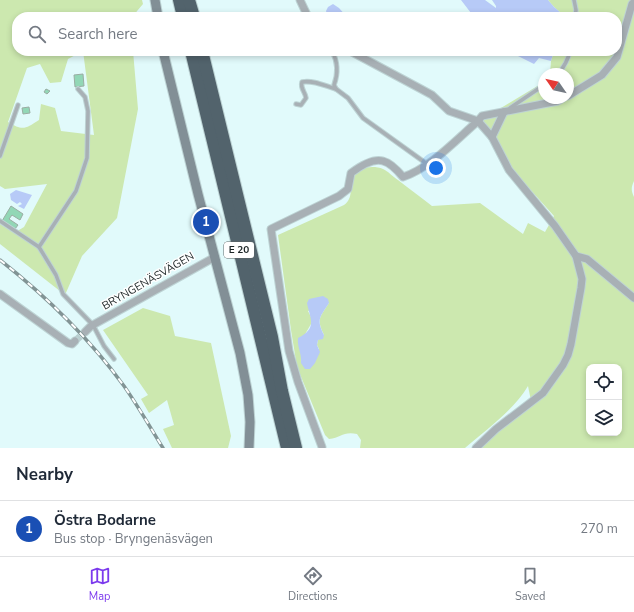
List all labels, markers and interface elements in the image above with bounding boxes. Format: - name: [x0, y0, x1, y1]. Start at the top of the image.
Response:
- search box: [12, 12, 622, 56]
- icon: search: [26, 23, 48, 45]
- text: Search here: [58, 24, 138, 44]
- north arrow: [538, 68, 574, 104]
- your location: [426, 158, 446, 178]
- pin: 1: [193, 207, 219, 237]
- road number: E 20: [224, 242, 254, 258]
- street label: BRYNGENÄSVÄGEN: [99, 248, 197, 314]
- map controls: [586, 364, 622, 436]
- button: locate: [586, 364, 622, 400]
- button: layers: [586, 400, 622, 436]
- text: Nearby: [16, 463, 73, 486]
- text: Östra Bodarne: [54, 510, 156, 530]
- text: 1: [25, 520, 33, 538]
- text: 270 m: [580, 520, 618, 538]
- text: Bus stop · Bryngenäsvägen: [54, 530, 213, 548]
- tab: Map: [89, 565, 111, 604]
- tab: Directions: [288, 565, 338, 604]
- tab: Saved: [515, 565, 545, 604]

